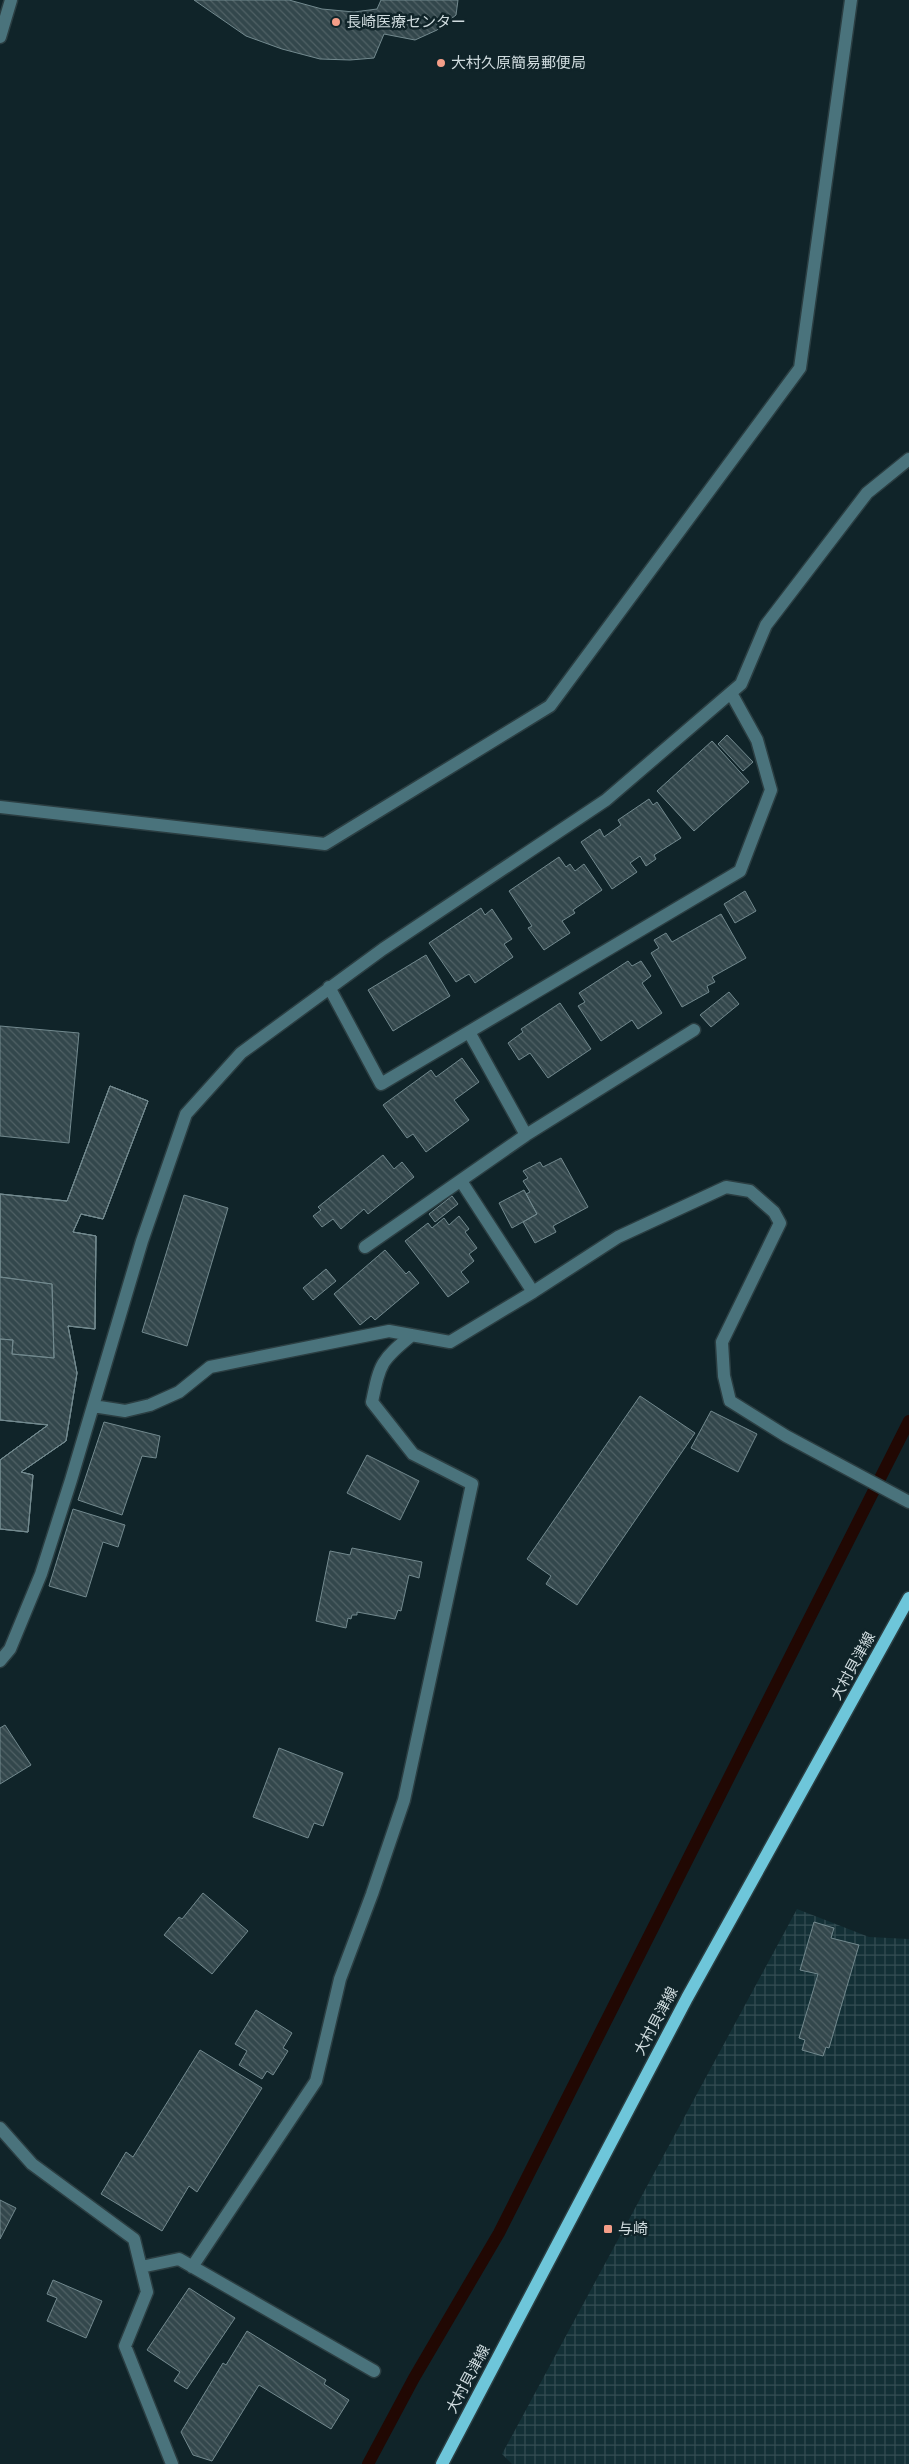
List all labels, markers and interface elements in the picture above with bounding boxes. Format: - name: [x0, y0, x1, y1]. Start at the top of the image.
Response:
- place label: 長崎医療センター: [346, 14, 466, 30]
- marker: 長崎医療センター: [330, 16, 342, 28]
- place label: 大村久原簡易郵便局: [451, 54, 586, 71]
- marker: 大村久原簡易郵便局: [435, 57, 447, 69]
- street label: 大村貝津線: [827, 1629, 878, 1703]
- street label: 大村貝津線: [630, 1984, 681, 2058]
- place label: 与崎: [618, 2221, 648, 2237]
- marker: 与崎: [602, 2223, 614, 2235]
- street label: 大村貝津線: [442, 2342, 493, 2416]

